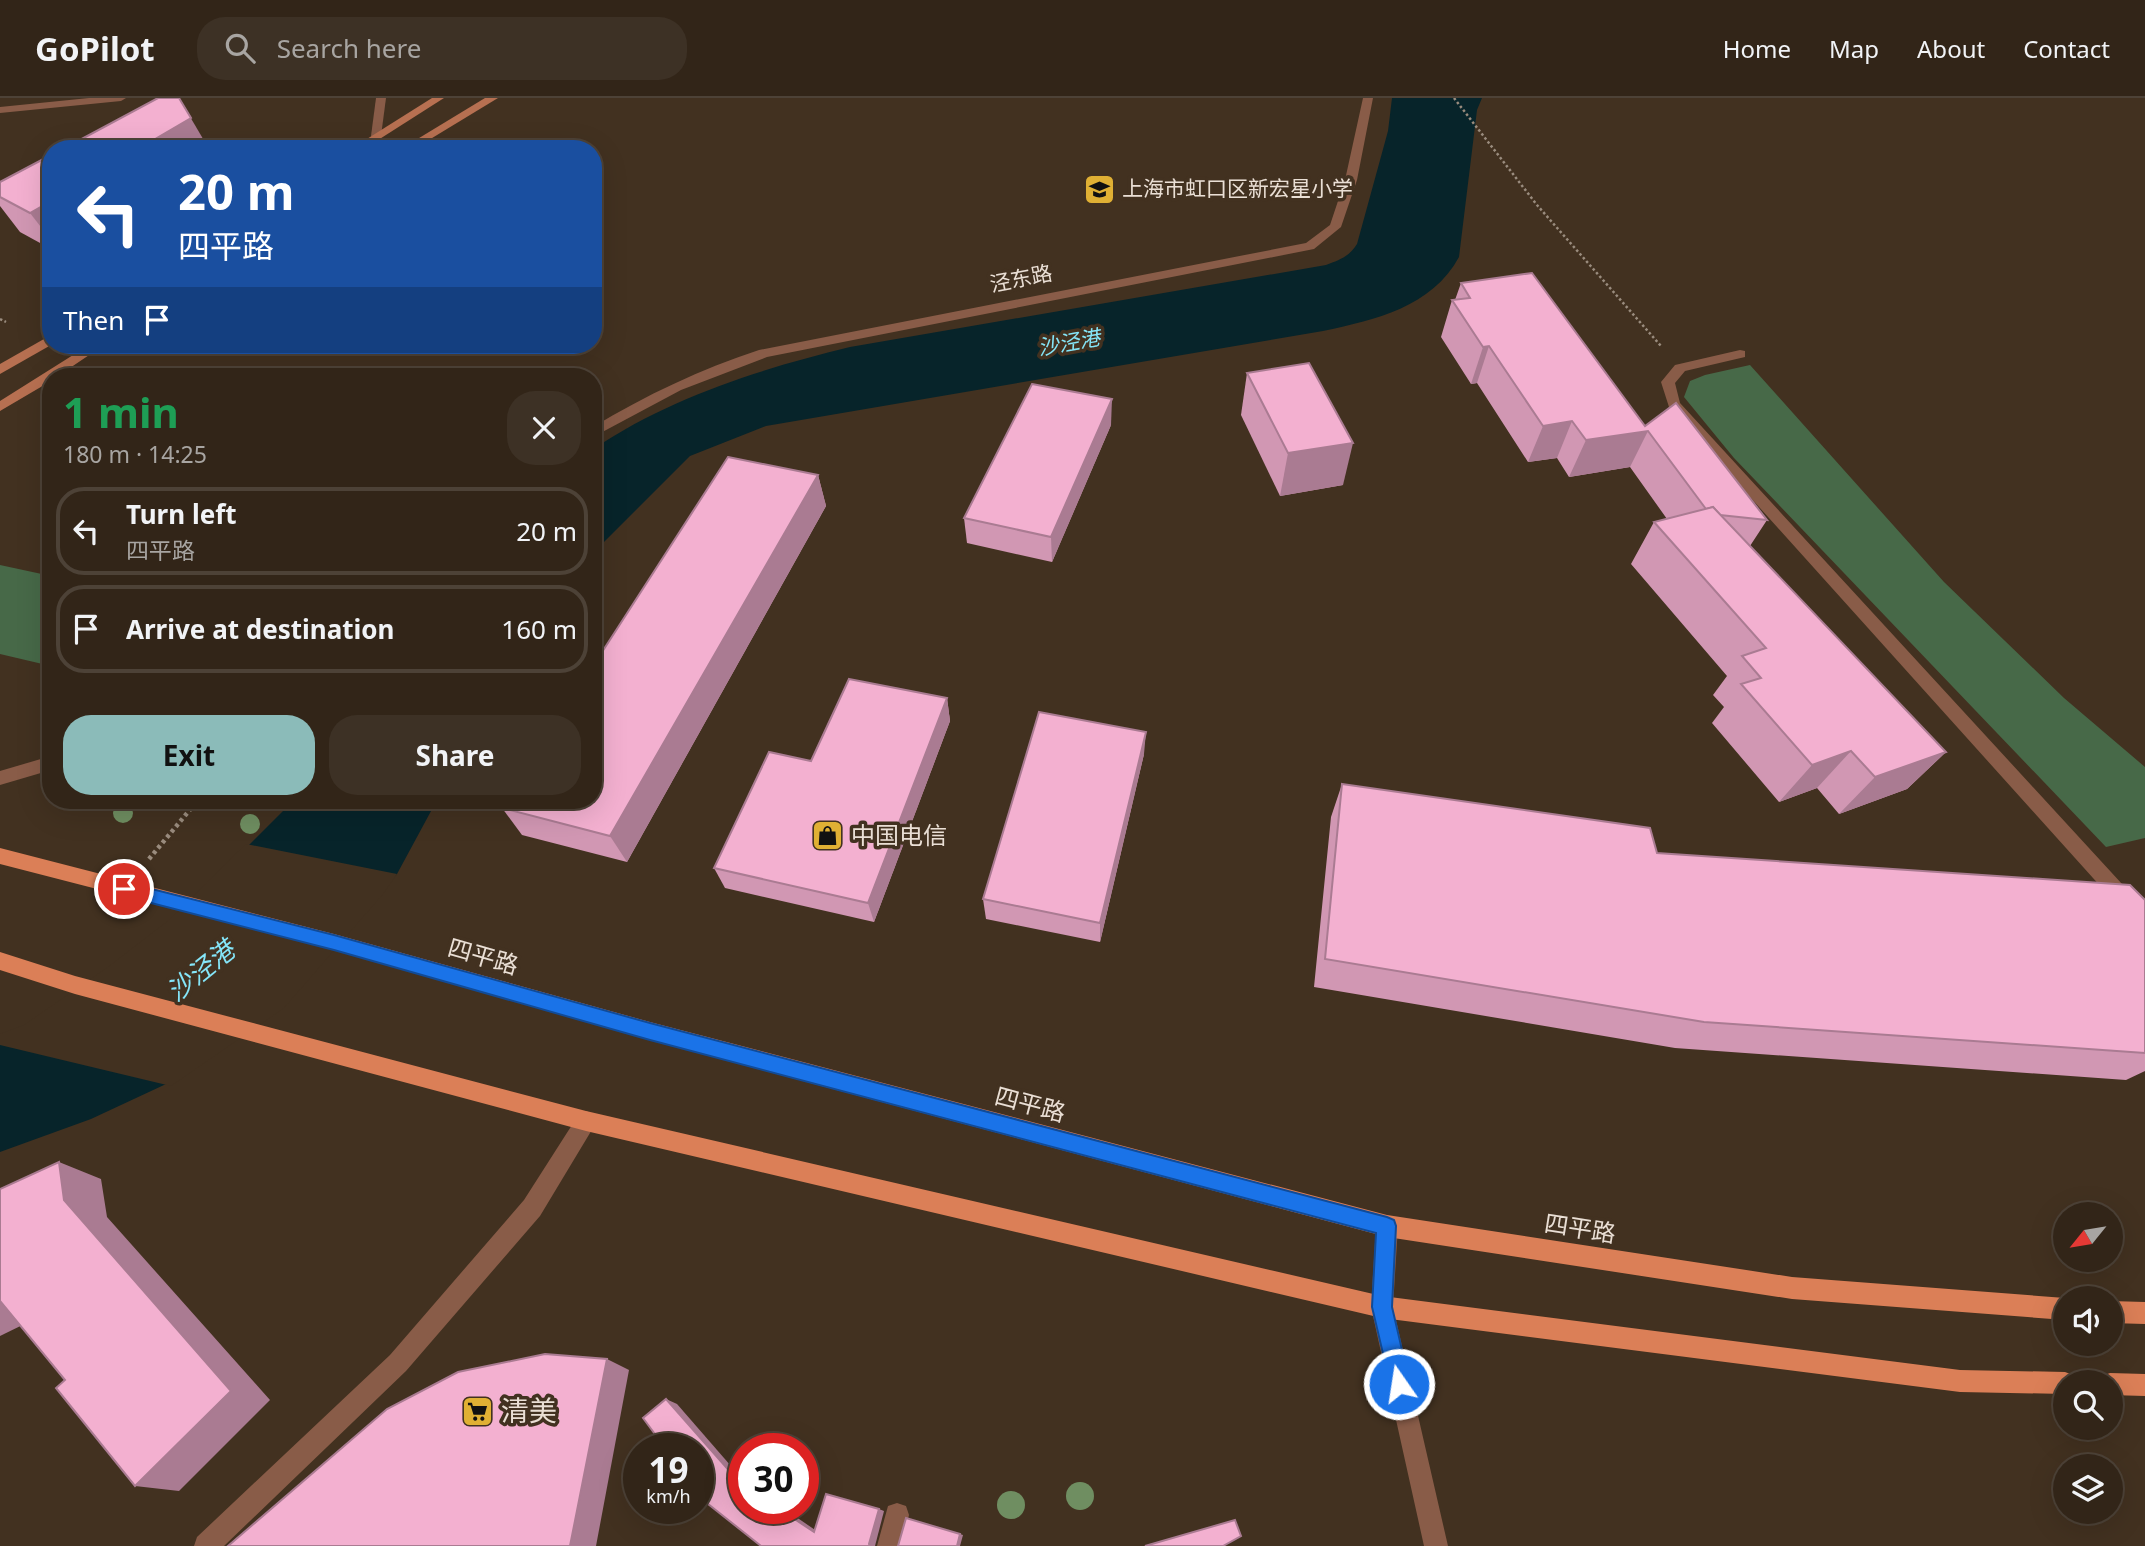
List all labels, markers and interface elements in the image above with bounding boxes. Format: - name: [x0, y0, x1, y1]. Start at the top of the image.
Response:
- search box: [197, 17, 687, 80]
- text: GoPilot: [35, 26, 155, 71]
- icon: search: [221, 29, 259, 67]
- text: Search here: [277, 30, 421, 66]
- text: Home: [1723, 32, 1791, 65]
- text: Map: [1829, 32, 1879, 65]
- text: About: [1917, 32, 1985, 65]
- text: Contact: [2023, 32, 2110, 65]
- text: 20 m: [178, 158, 295, 224]
- icon: left: [63, 168, 154, 259]
- school or university icon: 上海市虹口区新宏星小学: [1082, 172, 1116, 206]
- place label: 上海市虹口区新宏星小学: [1122, 174, 1353, 202]
- text: 四平路: [178, 224, 274, 267]
- street label: 泾东路: [987, 258, 1054, 298]
- icon: arrive: [138, 301, 176, 339]
- text: Then: [63, 302, 124, 338]
- water label: 沙泾港: [1035, 322, 1105, 361]
- text: 1 min: [63, 383, 179, 440]
- button: close: [507, 391, 581, 465]
- text: 180 m · 14:25: [63, 438, 207, 470]
- text: Turn left: [126, 496, 237, 532]
- icon: left: [67, 512, 105, 550]
- text: 20 m: [516, 513, 577, 549]
- text: 四平路: [126, 534, 195, 566]
- icon: arrive: [67, 610, 105, 648]
- text: Arrive at destination: [126, 611, 395, 647]
- text: 160 m: [501, 611, 577, 647]
- button: Exit: [63, 715, 315, 795]
- button: Share: [329, 715, 581, 795]
- place label: 中国电信: [851, 818, 947, 851]
- shop icon: 中国电信: [811, 819, 845, 853]
- pin: [94, 859, 154, 919]
- icon: arrive: [105, 870, 143, 908]
- water label: 沙泾港: [159, 929, 245, 1009]
- street label: 四平路: [444, 930, 523, 981]
- street label: 四平路: [991, 1078, 1069, 1129]
- north arrow: [2053, 1202, 2123, 1272]
- map controls: [2053, 1202, 2123, 1524]
- street label: 四平路: [1542, 1206, 1618, 1249]
- button: sound: [2053, 1286, 2123, 1356]
- position arrow: [1362, 1347, 1436, 1421]
- button: search: [2053, 1370, 2123, 1440]
- place label: 清美: [501, 1391, 557, 1429]
- supermarket icon: 清美: [461, 1394, 495, 1428]
- speed limit sign: 30: [728, 1433, 819, 1524]
- text: 19: [648, 1446, 689, 1493]
- button: layers: [2053, 1454, 2123, 1524]
- text: km/h: [646, 1484, 691, 1508]

